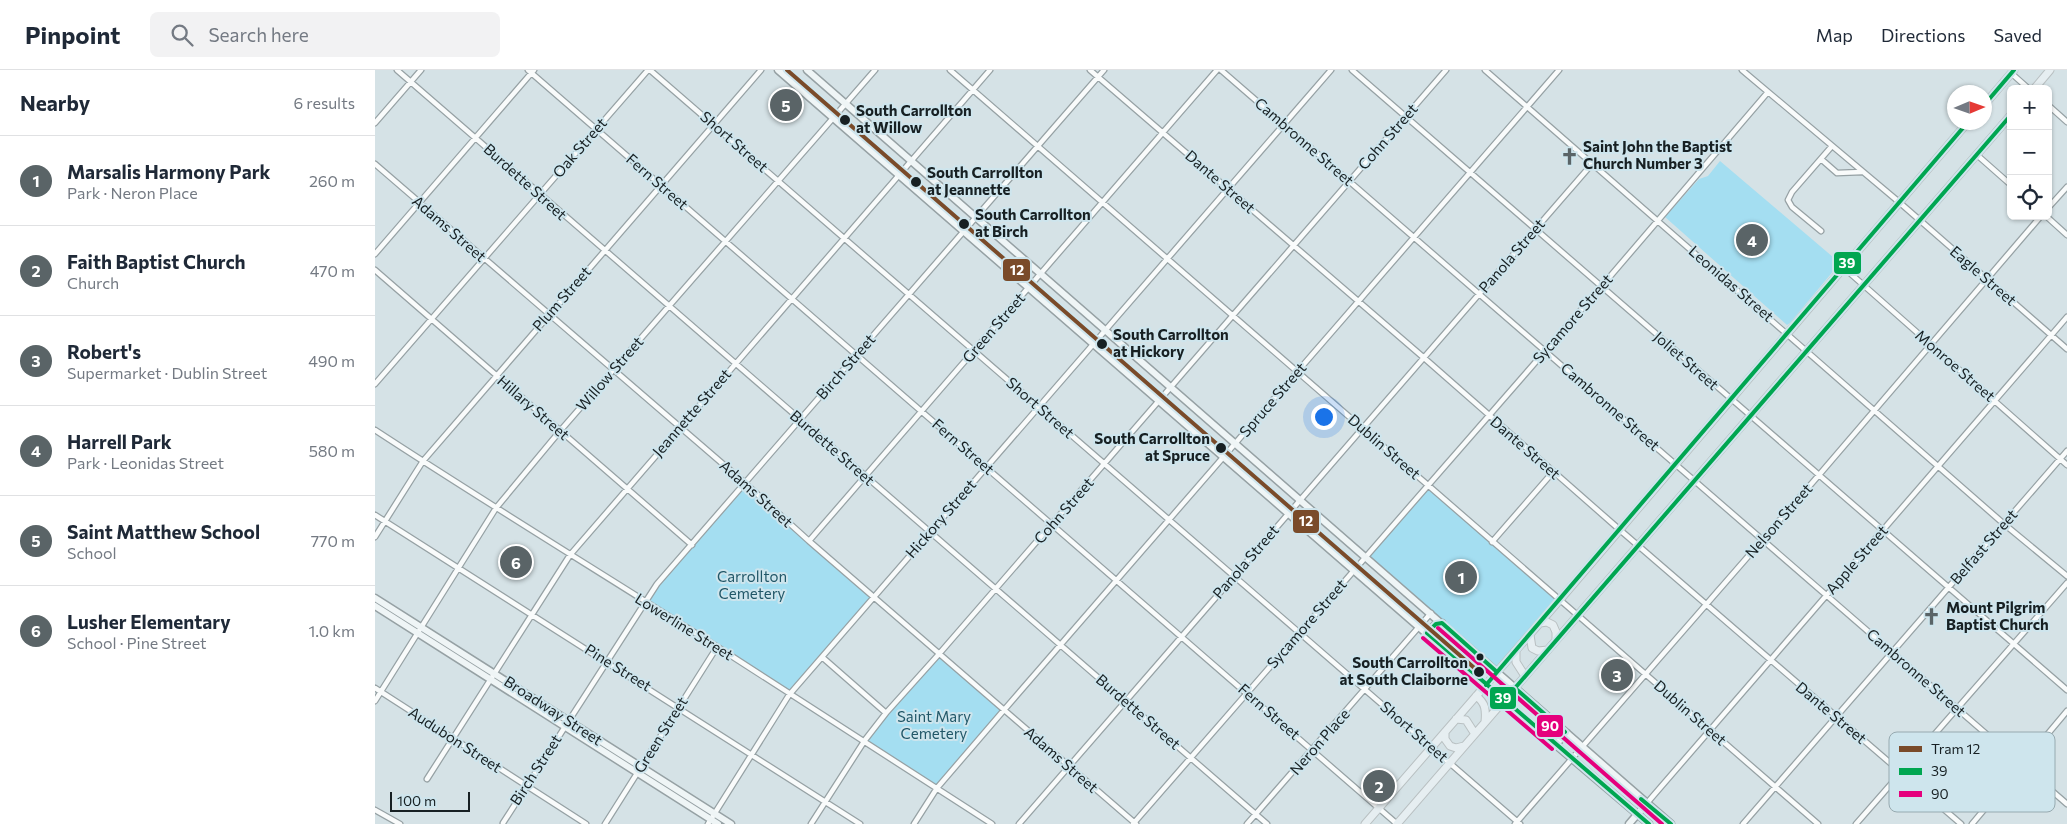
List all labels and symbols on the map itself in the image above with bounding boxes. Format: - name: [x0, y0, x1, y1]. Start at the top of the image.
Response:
- north arrow: [1947, 85, 1992, 130]
- pin: 5: [770, 86, 802, 124]
- street label: Cambronne Street: [1252, 93, 1358, 189]
- street label: Cohn Street: [1354, 100, 1421, 173]
- place label: South Carrollton at Willow: [856, 101, 972, 136]
- street label: Short Street: [697, 107, 772, 176]
- marker: South Carrollton at Willow: [838, 113, 852, 127]
- street label: Oak Street: [548, 114, 610, 181]
- place label: Saint John the Baptist Church Number 3: [1583, 137, 1732, 172]
- street label: Burdette Street: [480, 139, 571, 223]
- street label: Dante Street: [1182, 146, 1259, 216]
- church icon: Saint John the Baptist Church Number 3: [1559, 146, 1579, 166]
- street label: Fern Street: [623, 150, 692, 213]
- place label: South Carrollton at Jeannette: [927, 163, 1043, 198]
- marker: South Carrollton at Jeannette: [909, 175, 923, 189]
- street label: Adams Street: [409, 191, 490, 265]
- place label: South Carrollton at Birch: [975, 205, 1091, 240]
- street label: Panola Street: [1474, 215, 1548, 296]
- marker: South Carrollton at Birch: [957, 217, 971, 231]
- pin: 4: [1736, 221, 1768, 259]
- street label: Leonidas Street: [1686, 242, 1778, 325]
- street label: Eagle Street: [1947, 242, 2020, 309]
- line badge: 39: [1833, 251, 1862, 275]
- text: 39: [1839, 254, 1856, 271]
- line badge: 12: [1002, 258, 1031, 282]
- text: 12: [1010, 261, 1024, 278]
- street label: Plum Street: [528, 262, 594, 334]
- street label: Sycamore Street: [1529, 270, 1616, 367]
- street label: Green Street: [958, 289, 1028, 366]
- place label: South Carrollton at Hickory: [1113, 325, 1229, 360]
- street label: Monroe Street: [1912, 326, 1999, 405]
- street label: Joliet Street: [1650, 327, 1723, 393]
- street label: Birch Street: [812, 330, 878, 403]
- street label: Willow Street: [572, 332, 646, 414]
- marker: South Carrollton at Hickory: [1095, 337, 1109, 351]
- street label: Spruce Street: [1235, 358, 1309, 440]
- street label: Cambronne Street: [1558, 358, 1664, 454]
- street label: Jeannette Street: [648, 365, 734, 460]
- street label: Hillary Street: [494, 371, 573, 443]
- street label: Short Street: [1003, 373, 1078, 442]
- your location: [1311, 404, 1337, 430]
- street label: Burdette Street: [787, 406, 878, 489]
- street label: Dublin Street: [1345, 410, 1424, 483]
- street label: Dante Street: [1487, 412, 1564, 482]
- street label: Fern Street: [929, 415, 998, 478]
- place label: South Carrollton at Spruce: [1094, 429, 1210, 464]
- marker: South Carrollton at Spruce: [1214, 441, 1228, 455]
- street label: Adams Street: [717, 456, 797, 531]
- street label: Cohn Street: [1030, 474, 1097, 547]
- street label: Hickory Street: [901, 475, 979, 561]
- street label: Nelson Street: [1741, 479, 1815, 561]
- street label: Belfast Street: [1946, 505, 2021, 587]
- line badge: 12: [1292, 509, 1320, 534]
- text: 12: [1299, 512, 1313, 529]
- street label: Panola Street: [1208, 521, 1282, 602]
- street label: Apple Street: [1822, 521, 1891, 597]
- pin: 6: [500, 543, 532, 581]
- pin: 1: [1445, 558, 1477, 596]
- park label: Carrollton Cemetery: [717, 567, 787, 602]
- street label: Sycamore Street: [1263, 575, 1350, 672]
- street label: Lowerline Street: [632, 589, 737, 664]
- place label: Mount Pilgrim Baptist Church: [1946, 598, 2049, 633]
- church icon: Mount Pilgrim Baptist Church: [1922, 607, 1942, 627]
- street label: Cambronne Street: [1864, 624, 1970, 720]
- street label: Pine Street: [582, 640, 655, 695]
- unlabelled marker: [1475, 652, 1485, 662]
- place label: South Carrollton at South Claiborne: [1339, 653, 1468, 688]
- pin: 3: [1601, 656, 1633, 694]
- marker: South Carrollton at South Claiborne: [1472, 665, 1486, 679]
- street label: Burdette Street: [1093, 670, 1184, 753]
- street label: Broadway Street: [501, 672, 606, 749]
- street label: Dublin Street: [1651, 676, 1730, 749]
- street label: Dante Street: [1793, 677, 1871, 747]
- street label: Fern Street: [1235, 680, 1304, 743]
- line badge: 39: [1489, 686, 1517, 710]
- text: 39: [1495, 689, 1512, 706]
- street label: Green Street: [630, 693, 691, 776]
- street label: Short Street: [1377, 697, 1452, 766]
- street label: Audubon Street: [406, 702, 505, 776]
- street label: Neron Place: [1286, 705, 1353, 778]
- park label: Saint Mary Cemetery: [897, 707, 971, 742]
- line badge: 90: [1536, 714, 1564, 738]
- text: 90: [1541, 717, 1559, 734]
- street label: Adams Street: [1021, 722, 1102, 796]
- street label: Birch Street: [506, 731, 565, 808]
- legend: [1889, 732, 2055, 812]
- text: Tram 12: [1931, 740, 1980, 757]
- text: 39: [1931, 762, 1948, 779]
- pin: 2: [1363, 767, 1395, 805]
- text: 90: [1931, 785, 1949, 802]
- scale bar: [390, 789, 470, 812]

